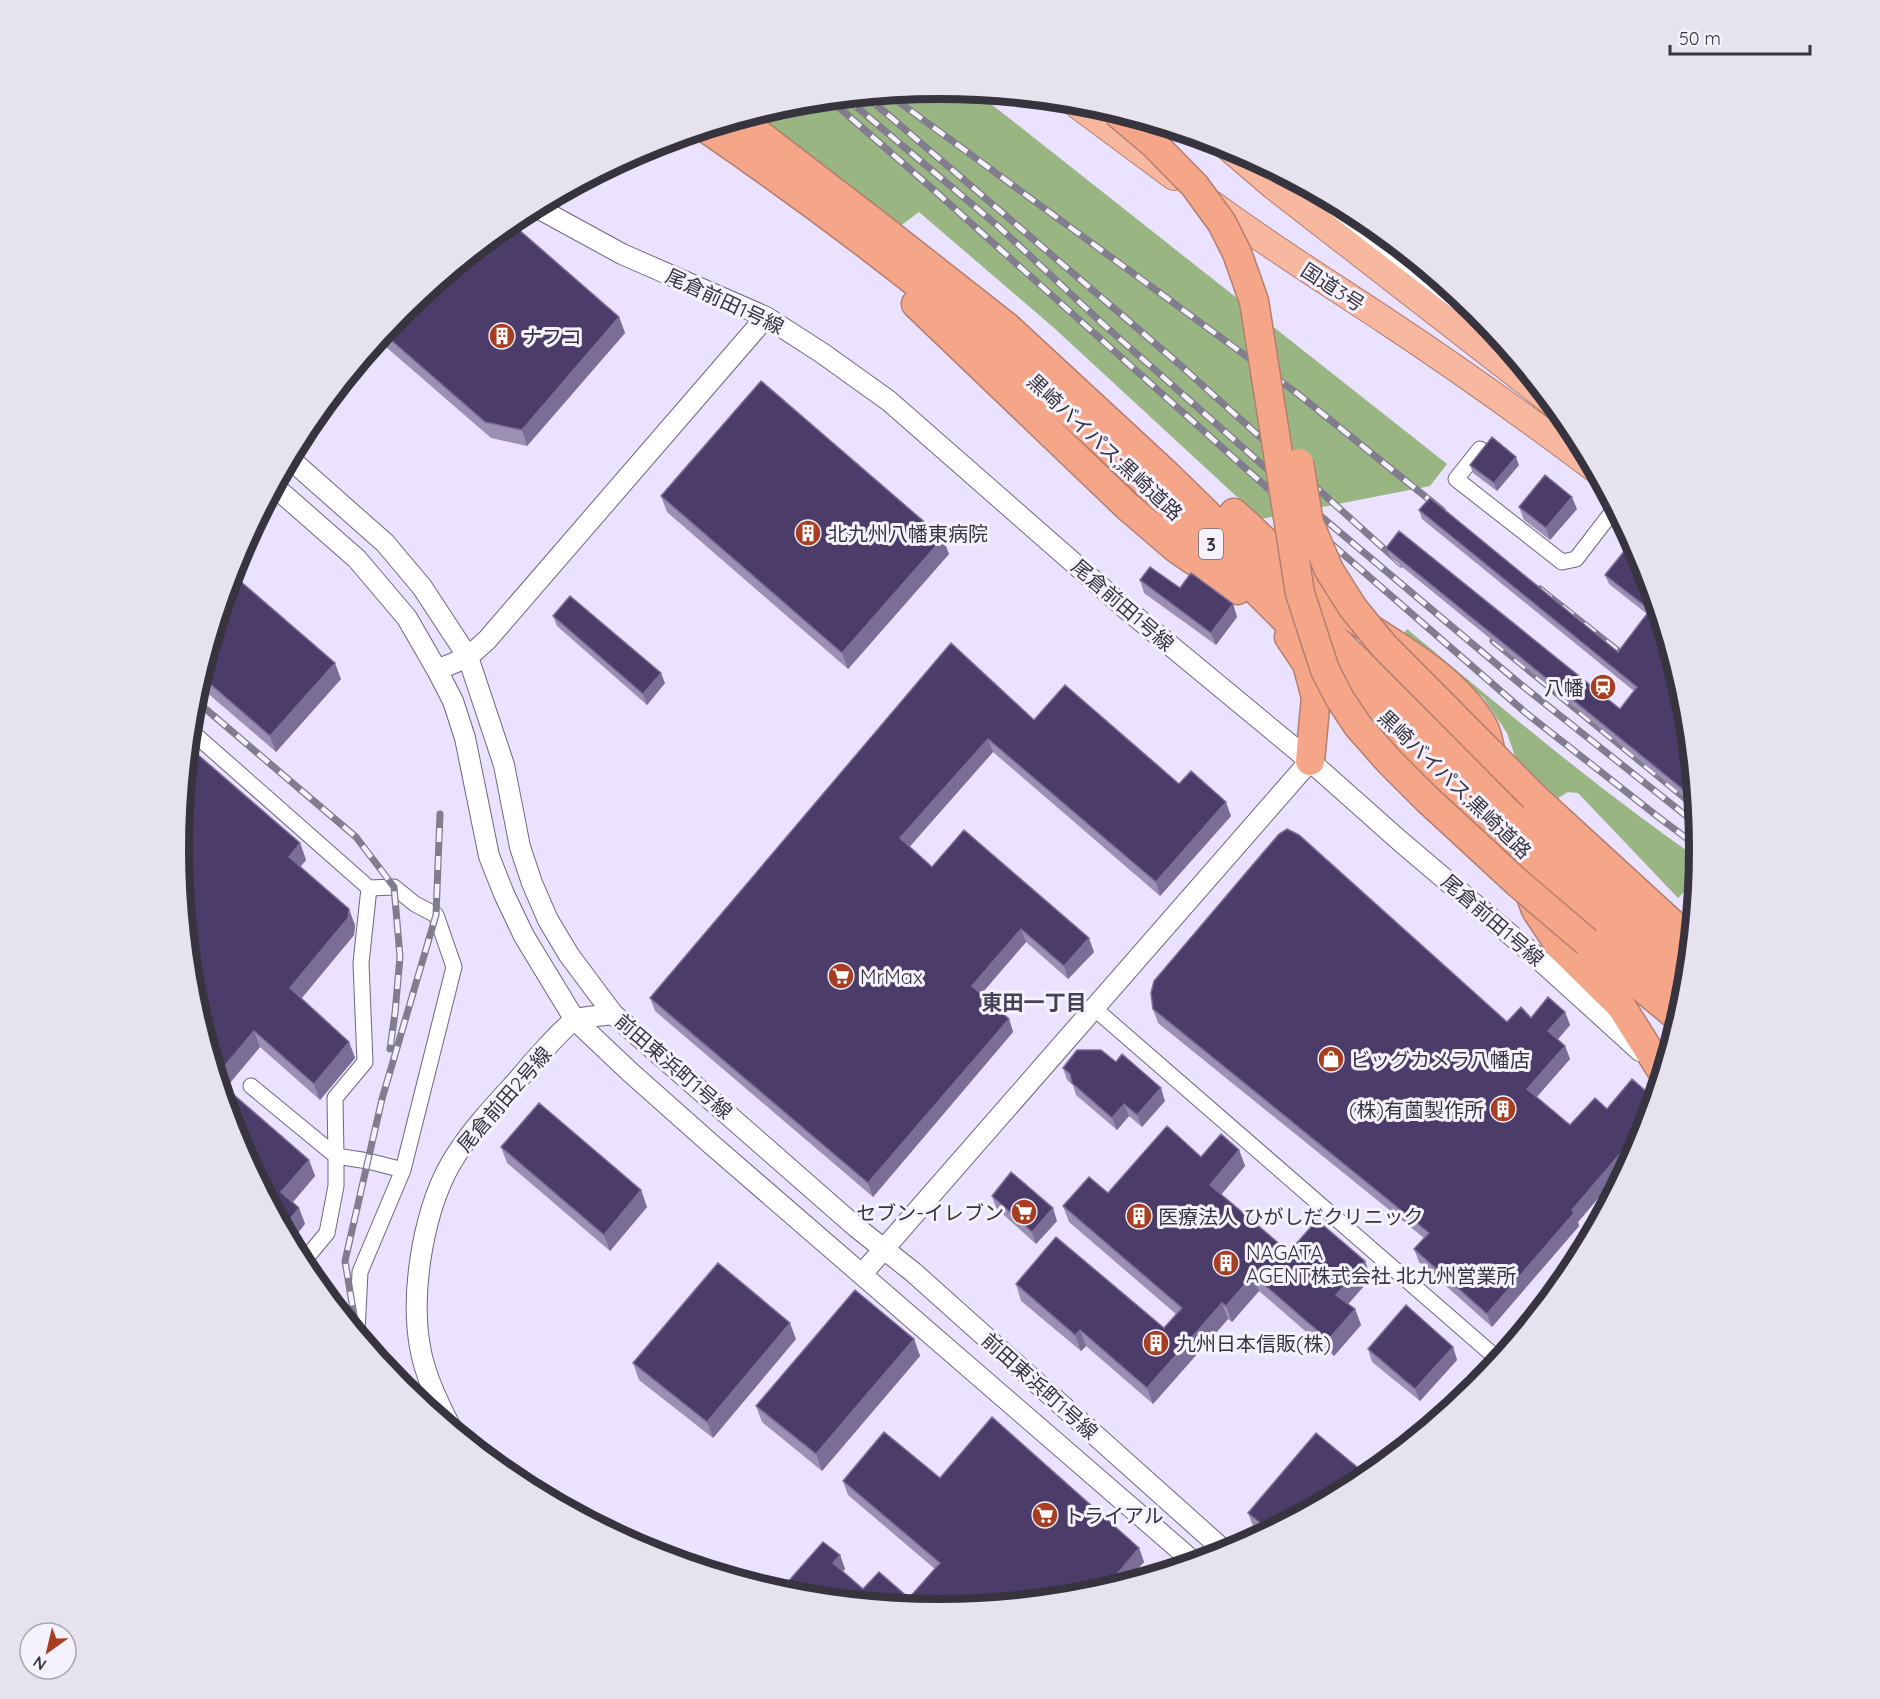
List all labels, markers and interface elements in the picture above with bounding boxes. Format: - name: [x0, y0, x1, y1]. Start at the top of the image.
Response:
- scale bar: [1670, 18, 1810, 56]
- text: 50 m: [1679, 27, 1721, 50]
- street label: 国道3号: [1297, 257, 1369, 317]
- street label: 尾倉前田1号線: [662, 263, 788, 339]
- building icon: ナフコ: [487, 321, 517, 351]
- place label: ナフコ: [522, 324, 582, 349]
- street label: 黒崎バイパス;黒崎道路: [1022, 368, 1188, 526]
- building icon: 北九州八幡東病院: [793, 518, 823, 548]
- place label: 北九州八幡東病院: [828, 521, 988, 546]
- road number: 3: [1199, 529, 1223, 559]
- street label: 尾倉前田1号線: [1067, 554, 1179, 656]
- station icon: 八幡: [1588, 672, 1618, 702]
- place label: 八幡: [1544, 675, 1584, 700]
- street label: 黒崎バイパス;黒崎道路: [1373, 704, 1537, 864]
- street label: 尾倉前田1号線: [1437, 869, 1549, 971]
- supermarket icon: MrMax: [826, 961, 856, 991]
- place label: MrMax: [860, 964, 923, 989]
- district label: 東田一丁目: [982, 989, 1087, 1015]
- street label: 前田東浜町1号線: [610, 1008, 738, 1124]
- street label: 尾倉前田2号線: [452, 1041, 556, 1157]
- shop icon: ビッグカメラ八幡店: [1316, 1044, 1346, 1074]
- place label: ビッグカメラ八幡店: [1350, 1047, 1530, 1072]
- building icon: (株)有薗製作所: [1488, 1094, 1518, 1124]
- place label: (株)有薗製作所: [1349, 1097, 1484, 1122]
- supermarket icon: セブン-イレブン: [1009, 1197, 1039, 1227]
- place label: セブン-イレブン: [856, 1200, 1004, 1225]
- building icon: 医療法人 ひがしだクリニック: [1124, 1201, 1154, 1231]
- place label: 医療法人 ひがしだクリニック: [1158, 1204, 1423, 1229]
- place label: NAGATA AGENT株式会社 北九州営業所: [1246, 1240, 1516, 1288]
- building icon: NAGATA AGENT株式会社 北九州営業所: [1211, 1248, 1241, 1278]
- street label: 前田東浜町1号線: [977, 1327, 1103, 1445]
- building icon: 九州日本信販(株): [1141, 1328, 1171, 1358]
- place label: 九州日本信販(株): [1176, 1331, 1331, 1356]
- supermarket icon: トライアル: [1030, 1500, 1060, 1530]
- place label: トライアル: [1064, 1503, 1164, 1528]
- north arrow: [18, 1621, 78, 1681]
- text: N: [29, 1652, 50, 1675]

